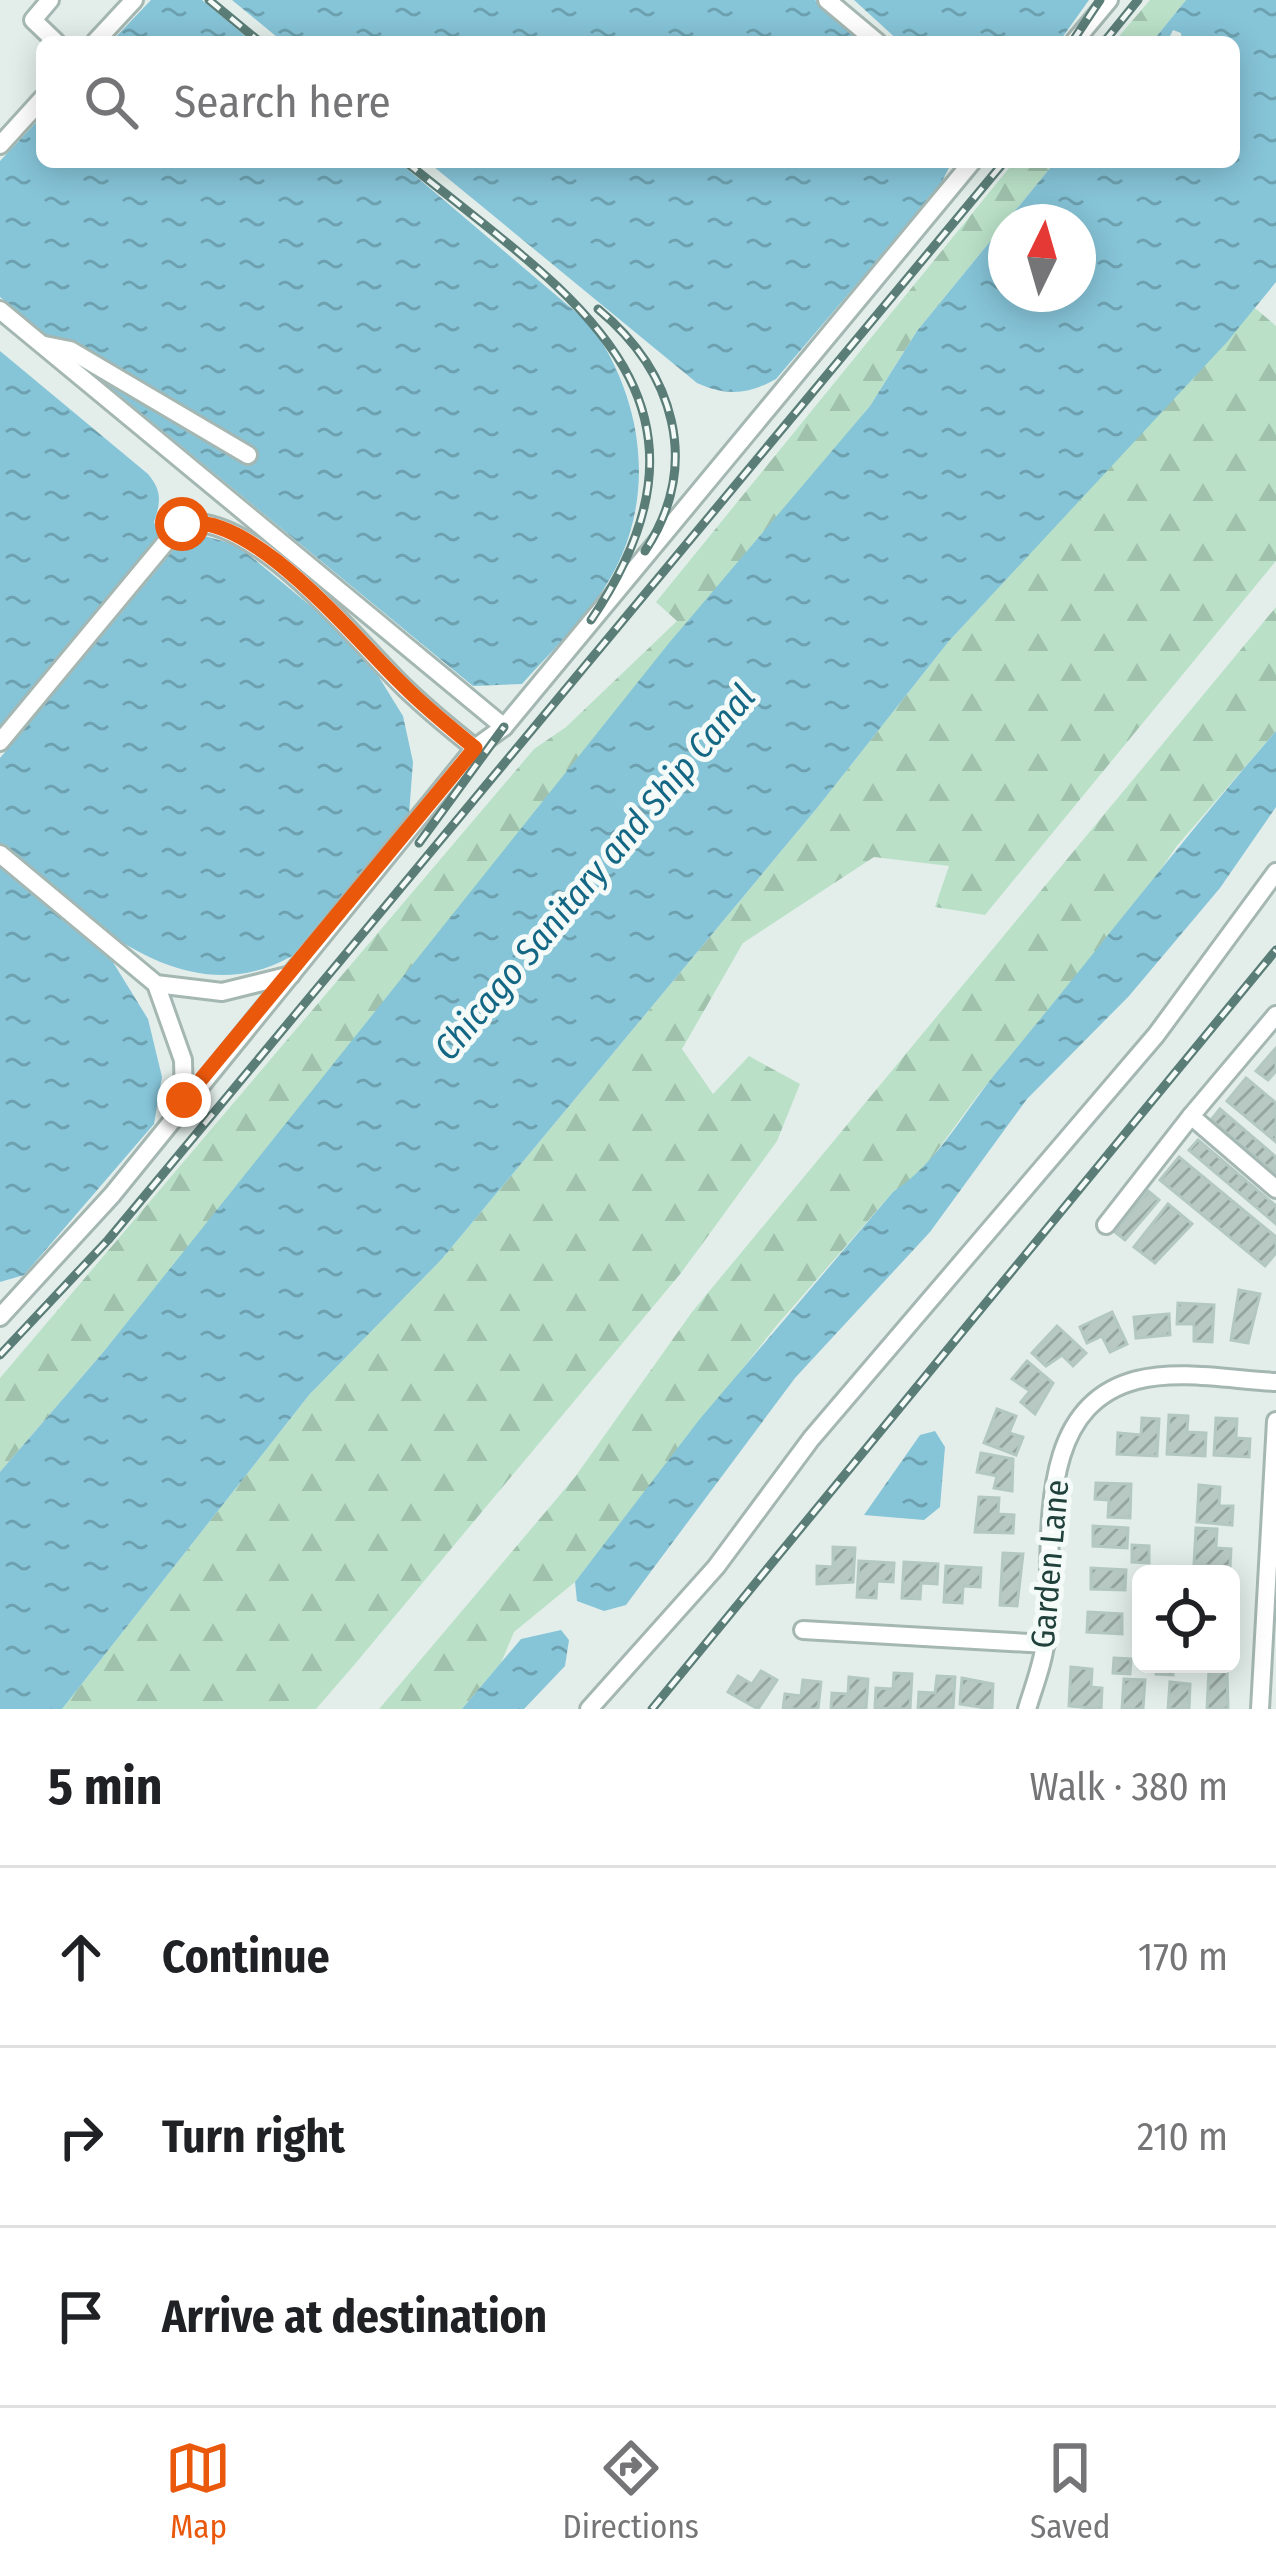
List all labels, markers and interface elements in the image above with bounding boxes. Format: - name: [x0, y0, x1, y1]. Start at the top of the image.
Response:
- search box: [36, 36, 1240, 168]
- icon: search: [78, 69, 144, 135]
- text: Search here: [174, 75, 391, 129]
- north arrow: [988, 204, 1096, 312]
- route start: [155, 497, 209, 551]
- water label: Chicago Sanitary and Ship Canal: [425, 676, 765, 1069]
- route end: [157, 1073, 211, 1127]
- street label: Garden Lane: [1023, 1478, 1077, 1650]
- map controls: [1132, 1565, 1240, 1673]
- button: locate: [1132, 1565, 1240, 1673]
- text: 5 min: [48, 1756, 163, 1818]
- text: Walk · 380 m: [1030, 1764, 1228, 1810]
- icon: ahead: [48, 1924, 114, 1990]
- text: Continue: [162, 1930, 330, 1984]
- text: 170 m: [1138, 1934, 1228, 1980]
- icon: right: [48, 2104, 114, 2170]
- text: Turn right: [162, 2110, 345, 2164]
- text: 210 m: [1137, 2114, 1228, 2160]
- icon: arrive: [48, 2284, 114, 2350]
- text: Arrive at destination: [162, 2290, 547, 2344]
- tab: Map: [165, 2435, 231, 2547]
- tab: Directions: [562, 2435, 699, 2547]
- tab: Saved: [1030, 2435, 1110, 2547]

